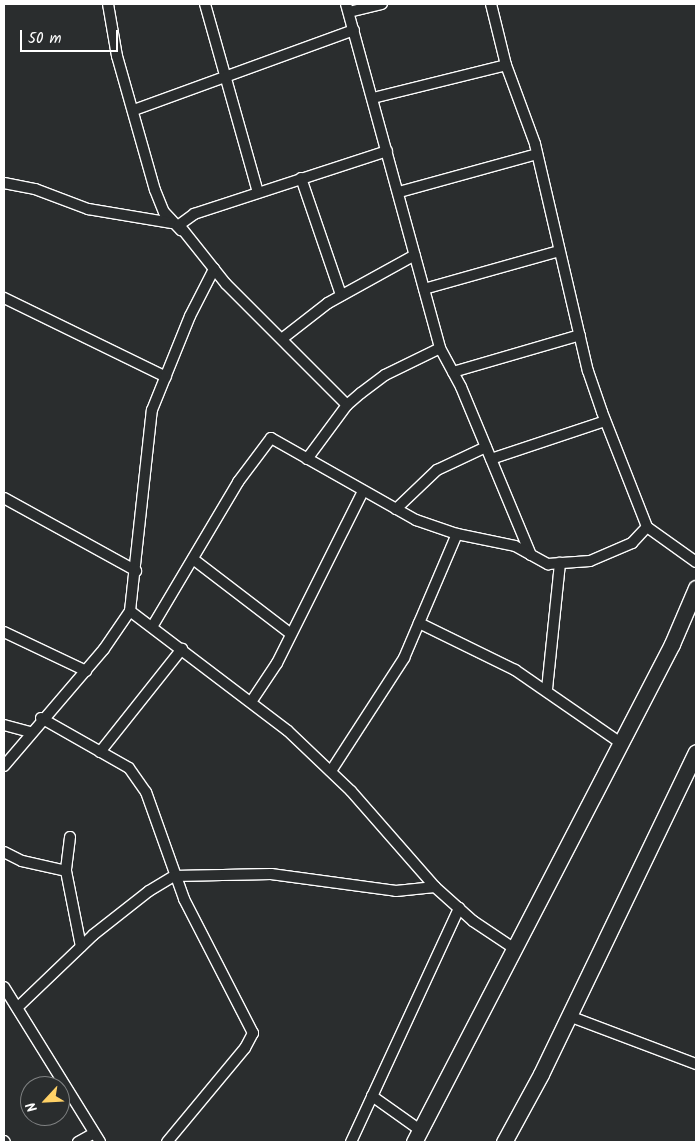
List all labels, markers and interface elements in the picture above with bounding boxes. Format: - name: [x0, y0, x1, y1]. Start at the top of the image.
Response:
- scale bar: [22, 20, 120, 52]
- text: 50 m: [28, 27, 62, 51]
- north arrow: [20, 1076, 70, 1126]
- text: N: [20, 1098, 44, 1116]

